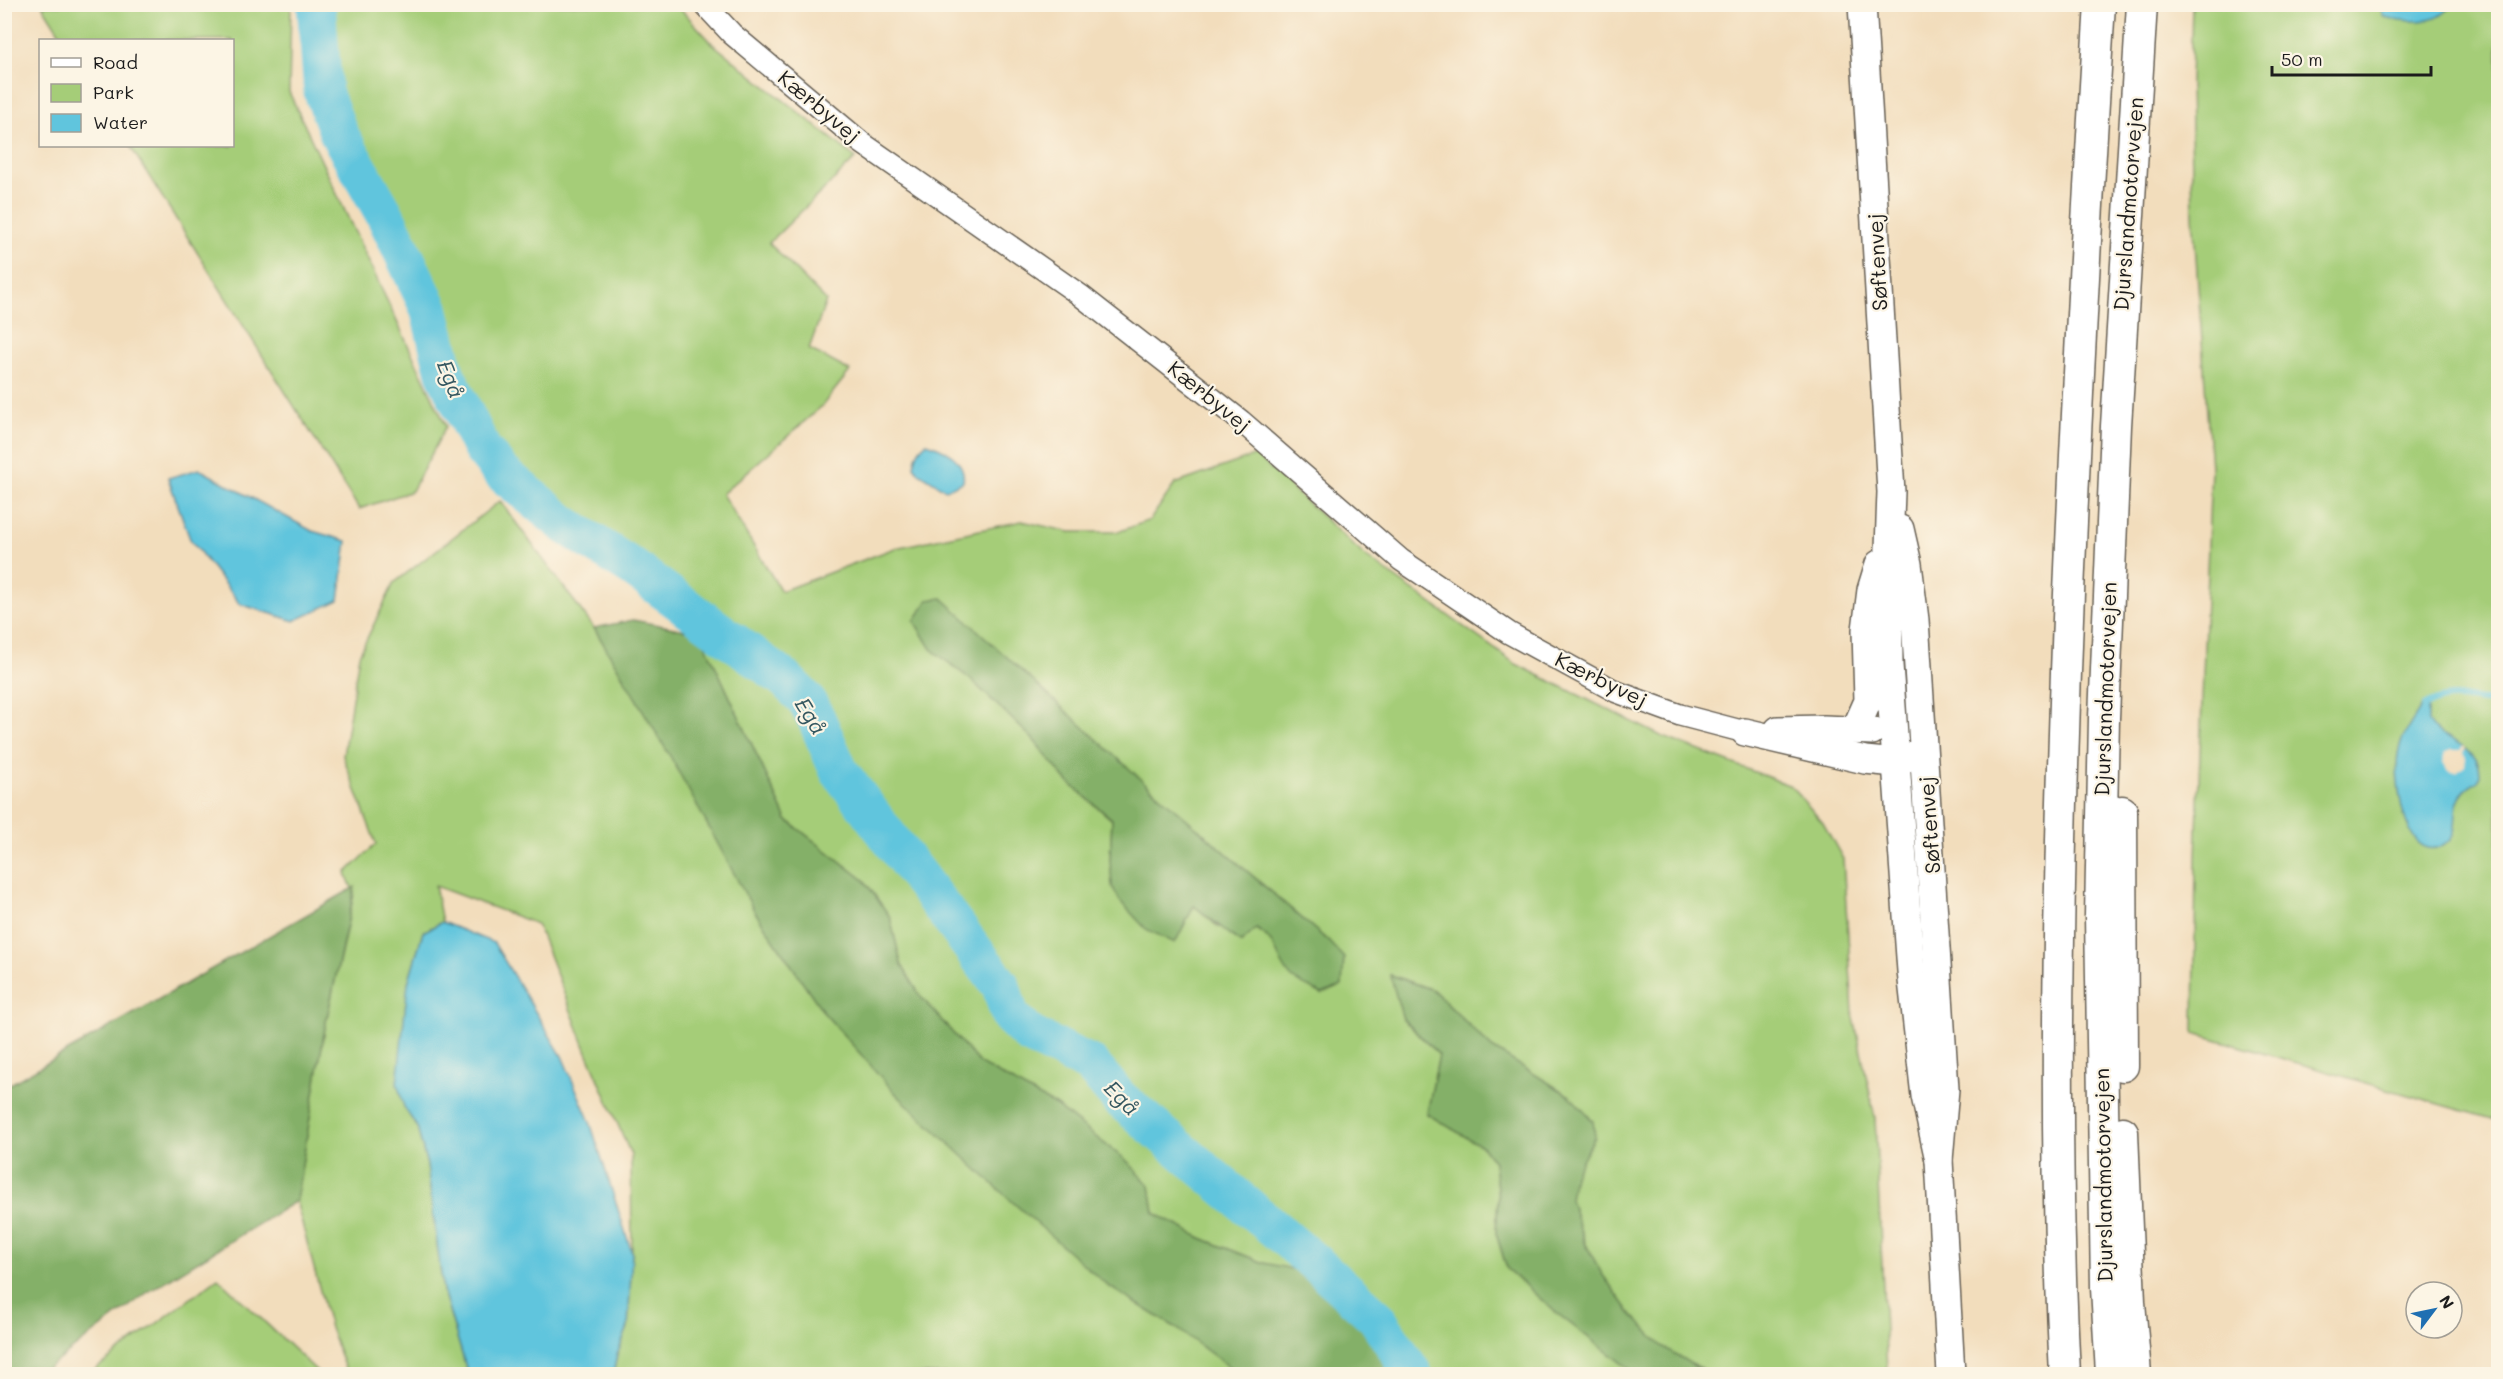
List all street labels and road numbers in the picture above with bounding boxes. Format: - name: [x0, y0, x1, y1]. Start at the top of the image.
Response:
- street label: Kærbyvej: [773, 63, 867, 148]
- street label: Djurslandmotorvejen: [2107, 96, 2148, 312]
- street label: Søftenvej: [1860, 213, 1893, 312]
- street label: Kærbyvej: [1163, 354, 1257, 438]
- street label: Djurslandmotorvejen: [2087, 581, 2122, 796]
- street label: Kærbyvej: [1551, 645, 1652, 713]
- street label: Søftenvej: [1912, 775, 1945, 875]
- street label: Djurslandmotorvejen: [2087, 1068, 2118, 1282]

